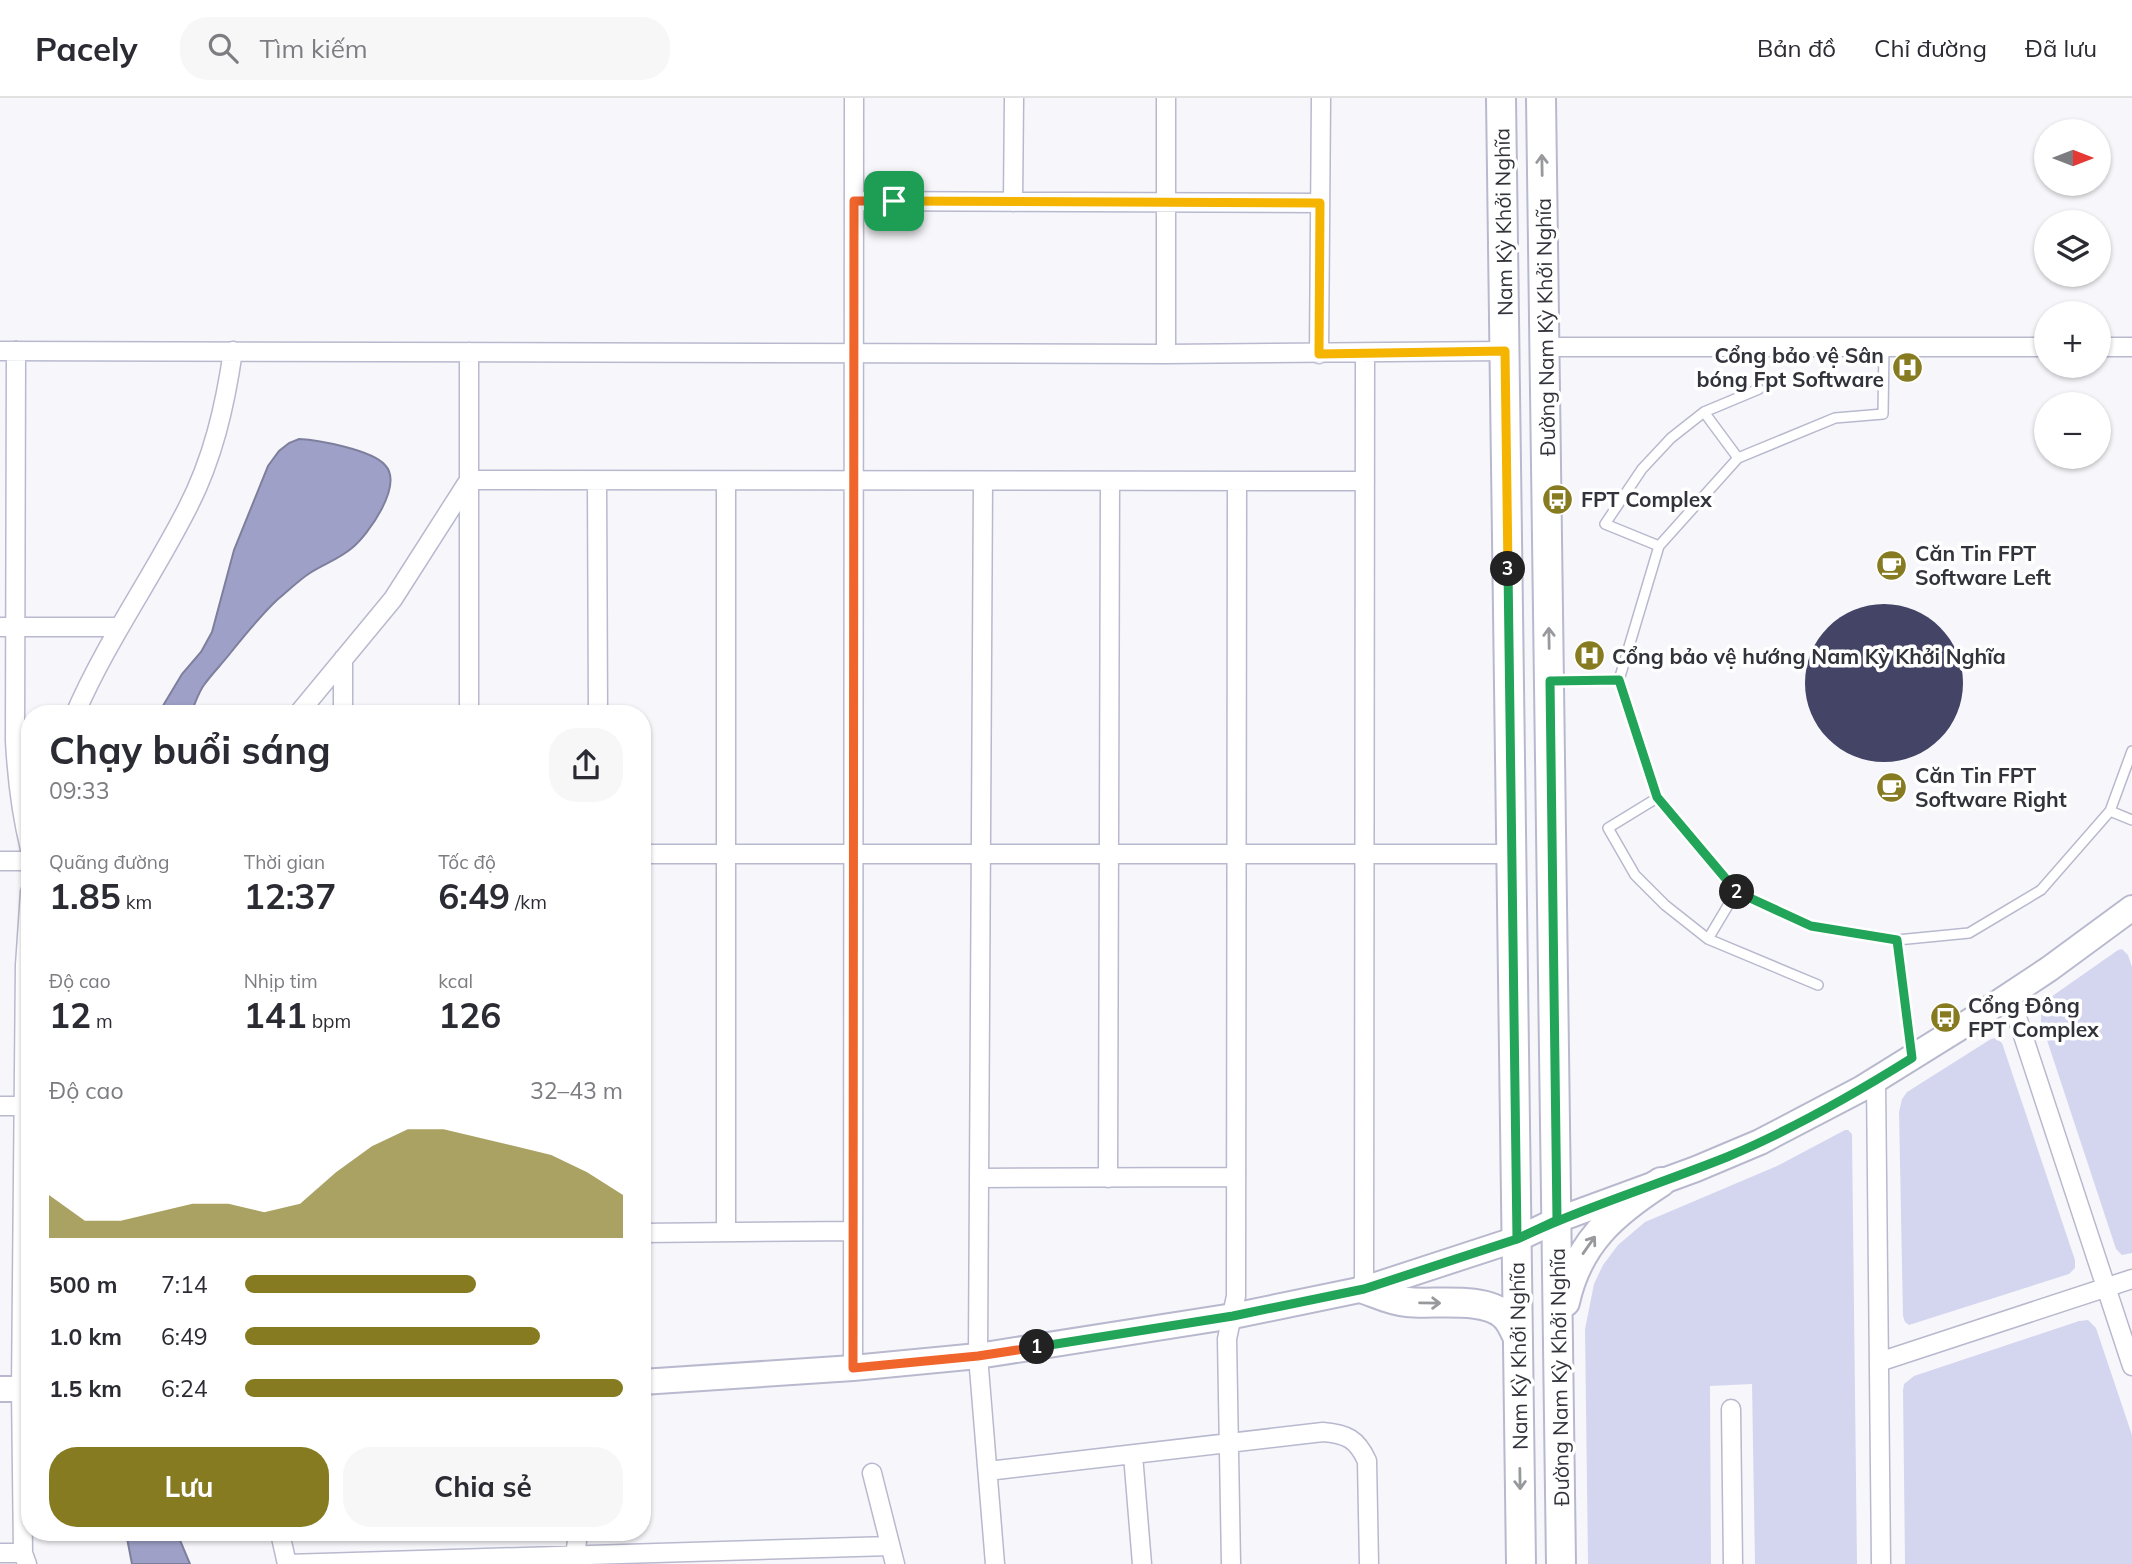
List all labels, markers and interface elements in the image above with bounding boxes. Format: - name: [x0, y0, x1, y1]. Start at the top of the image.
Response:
- search box: [180, 17, 670, 80]
- text: Pacely: [35, 28, 138, 69]
- icon: search: [204, 29, 242, 67]
- text: Tìm kiếm: [260, 32, 368, 65]
- text: Bản đồ: [1757, 33, 1836, 63]
- text: Chỉ đường: [1874, 33, 1987, 63]
- text: Đã lưu: [2025, 33, 2097, 63]
- north arrow: [2034, 119, 2110, 196]
- map controls: [2034, 119, 2111, 469]
- street label: Nam Kỳ Khởi Nghĩa: [1488, 128, 1518, 316]
- one-way arrow: [1535, 154, 1549, 177]
- pin: [864, 171, 924, 231]
- icon: arrive: [875, 182, 913, 220]
- street label: Đường Nam Kỳ Khởi Nghĩa: [1530, 198, 1560, 456]
- button: layers: [2034, 210, 2111, 287]
- button: +: [2034, 301, 2111, 378]
- place label: Cổng bảo vệ Sân bóng Fpt Software: [1697, 342, 1884, 392]
- hospital icon: Cổng bảo vệ Sân bóng Fpt Software: [1890, 350, 1924, 384]
- button: −: [2034, 392, 2111, 469]
- bus stop icon: FPT Complex: [1541, 482, 1575, 516]
- place label: FPT Complex: [1581, 486, 1712, 512]
- place label: Căn Tin FPT Software Left: [1915, 540, 2051, 590]
- cafe icon: Căn Tin FPT Software Left: [1875, 548, 1909, 582]
- pin: 3: [1490, 552, 1526, 587]
- text: 3: [1502, 556, 1513, 580]
- one-way arrow: [1543, 627, 1556, 650]
- hospital icon: Cổng bảo vệ hướng Nam Kỳ Khởi Nghĩa: [1572, 639, 1606, 673]
- place label: Cổng bảo vệ hướng Nam Kỳ Khởi Nghĩa: [1612, 643, 2006, 669]
- text: Chạy buổi sáng: [49, 726, 331, 774]
- button: share: [549, 728, 623, 802]
- place label: Căn Tin FPT Software Right: [1915, 762, 2067, 812]
- cafe icon: Căn Tin FPT Software Right: [1875, 770, 1909, 804]
- text: 09:33: [49, 776, 109, 805]
- text: Quãng đường: [49, 850, 169, 874]
- text: Thời gian: [244, 850, 325, 874]
- text: Tốc độ: [438, 850, 496, 874]
- text: 1.85: [49, 874, 121, 918]
- text: 12:37: [244, 874, 336, 918]
- text: 6:49: [438, 874, 510, 918]
- pin: 2: [1720, 874, 1754, 910]
- text: 2: [1731, 879, 1742, 903]
- text: km: [121, 890, 152, 914]
- text: /km: [510, 890, 547, 914]
- text: Độ cao: [49, 969, 111, 993]
- text: Nhịp tim: [244, 969, 318, 993]
- text: kcal: [438, 969, 473, 993]
- place label: Cổng Đông FPT Complex: [1968, 992, 2099, 1042]
- text: 12: [49, 993, 91, 1037]
- text: 141: [244, 993, 307, 1037]
- text: 126: [438, 993, 501, 1037]
- bus stop icon: Cổng Đông FPT Complex: [1928, 1000, 1962, 1034]
- text: m: [91, 1009, 113, 1033]
- text: bpm: [307, 1009, 351, 1033]
- text: Độ cao: [49, 1076, 124, 1105]
- text: 32–43 m: [530, 1076, 623, 1105]
- one-way arrow: [1582, 1236, 1596, 1255]
- street label: Đường Nam Kỳ Khởi Nghĩa: [1544, 1248, 1574, 1506]
- street label: Nam Kỳ Khởi Nghĩa: [1503, 1262, 1533, 1450]
- text: 500 m: [49, 1270, 117, 1299]
- text: 7:14: [161, 1270, 208, 1299]
- one-way arrow: [1419, 1296, 1442, 1309]
- text: 1.0 km: [49, 1322, 122, 1351]
- text: 6:49: [161, 1322, 208, 1351]
- pin: 1: [1020, 1330, 1054, 1364]
- text: 1: [1031, 1334, 1042, 1358]
- text: 1.5 km: [49, 1374, 122, 1403]
- text: 6:24: [161, 1374, 208, 1403]
- button: Lưu: [49, 1447, 329, 1527]
- button: Chia sẻ: [343, 1447, 623, 1527]
- one-way arrow: [1513, 1467, 1527, 1490]

